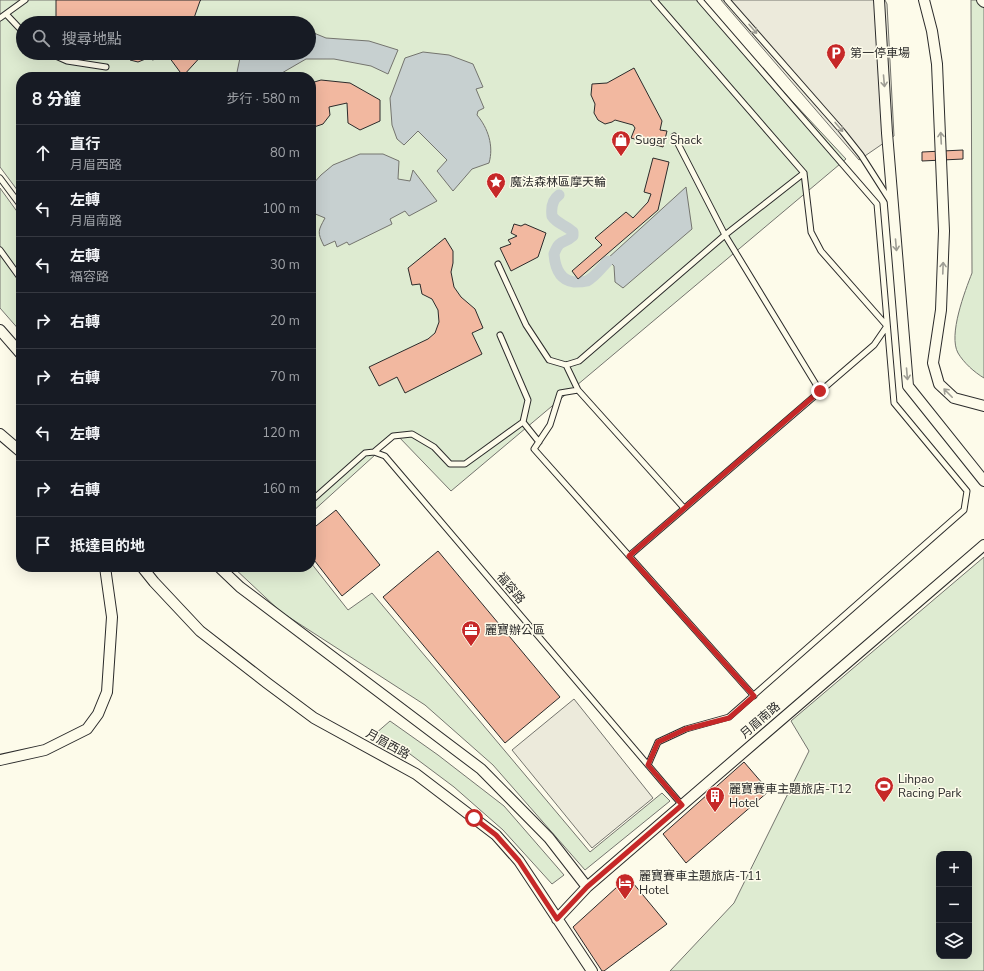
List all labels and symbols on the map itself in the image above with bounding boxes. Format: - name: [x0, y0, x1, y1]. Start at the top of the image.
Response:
- one-way arrow: [748, 24, 758, 34]
- parking icon: 第一停車場: [825, 42, 847, 70]
- place label: 第一停車場: [850, 45, 910, 61]
- one-way arrow: [880, 74, 887, 87]
- one-way arrow: [834, 121, 843, 132]
- shop icon: Sugar Shack: [610, 129, 632, 157]
- place label: Sugar Shack: [635, 132, 703, 148]
- one-way arrow: [937, 132, 944, 145]
- place icon: 魔法森林區摩天輪: [485, 171, 507, 199]
- place label: 魔法森林區摩天輪: [510, 174, 606, 190]
- one-way arrow: [893, 238, 900, 251]
- one-way arrow: [939, 262, 946, 275]
- one-way arrow: [903, 367, 910, 380]
- route end: [811, 382, 829, 400]
- one-way arrow: [943, 388, 953, 398]
- street label: 福容路: [493, 569, 529, 607]
- office icon: 麗寶辦公區: [460, 619, 482, 647]
- place label: 麗寶辦公區: [485, 622, 545, 638]
- street label: 月眉南路: [737, 698, 783, 742]
- street label: 月眉西路: [363, 725, 413, 763]
- place label: Lihpao Racing Park: [898, 771, 963, 801]
- sports icon: Lihpao Racing Park: [873, 775, 895, 803]
- place label: 麗寶賽車主題旅店-T12 Hotel: [729, 781, 852, 811]
- building icon: 麗寶賽車主題旅店-T12 Hotel: [704, 785, 726, 813]
- route start: [465, 809, 483, 827]
- place label: 麗寶賽車主題旅店-T11 Hotel: [639, 868, 762, 898]
- hotel icon: 麗寶賽車主題旅店-T11 Hotel: [614, 872, 636, 900]

